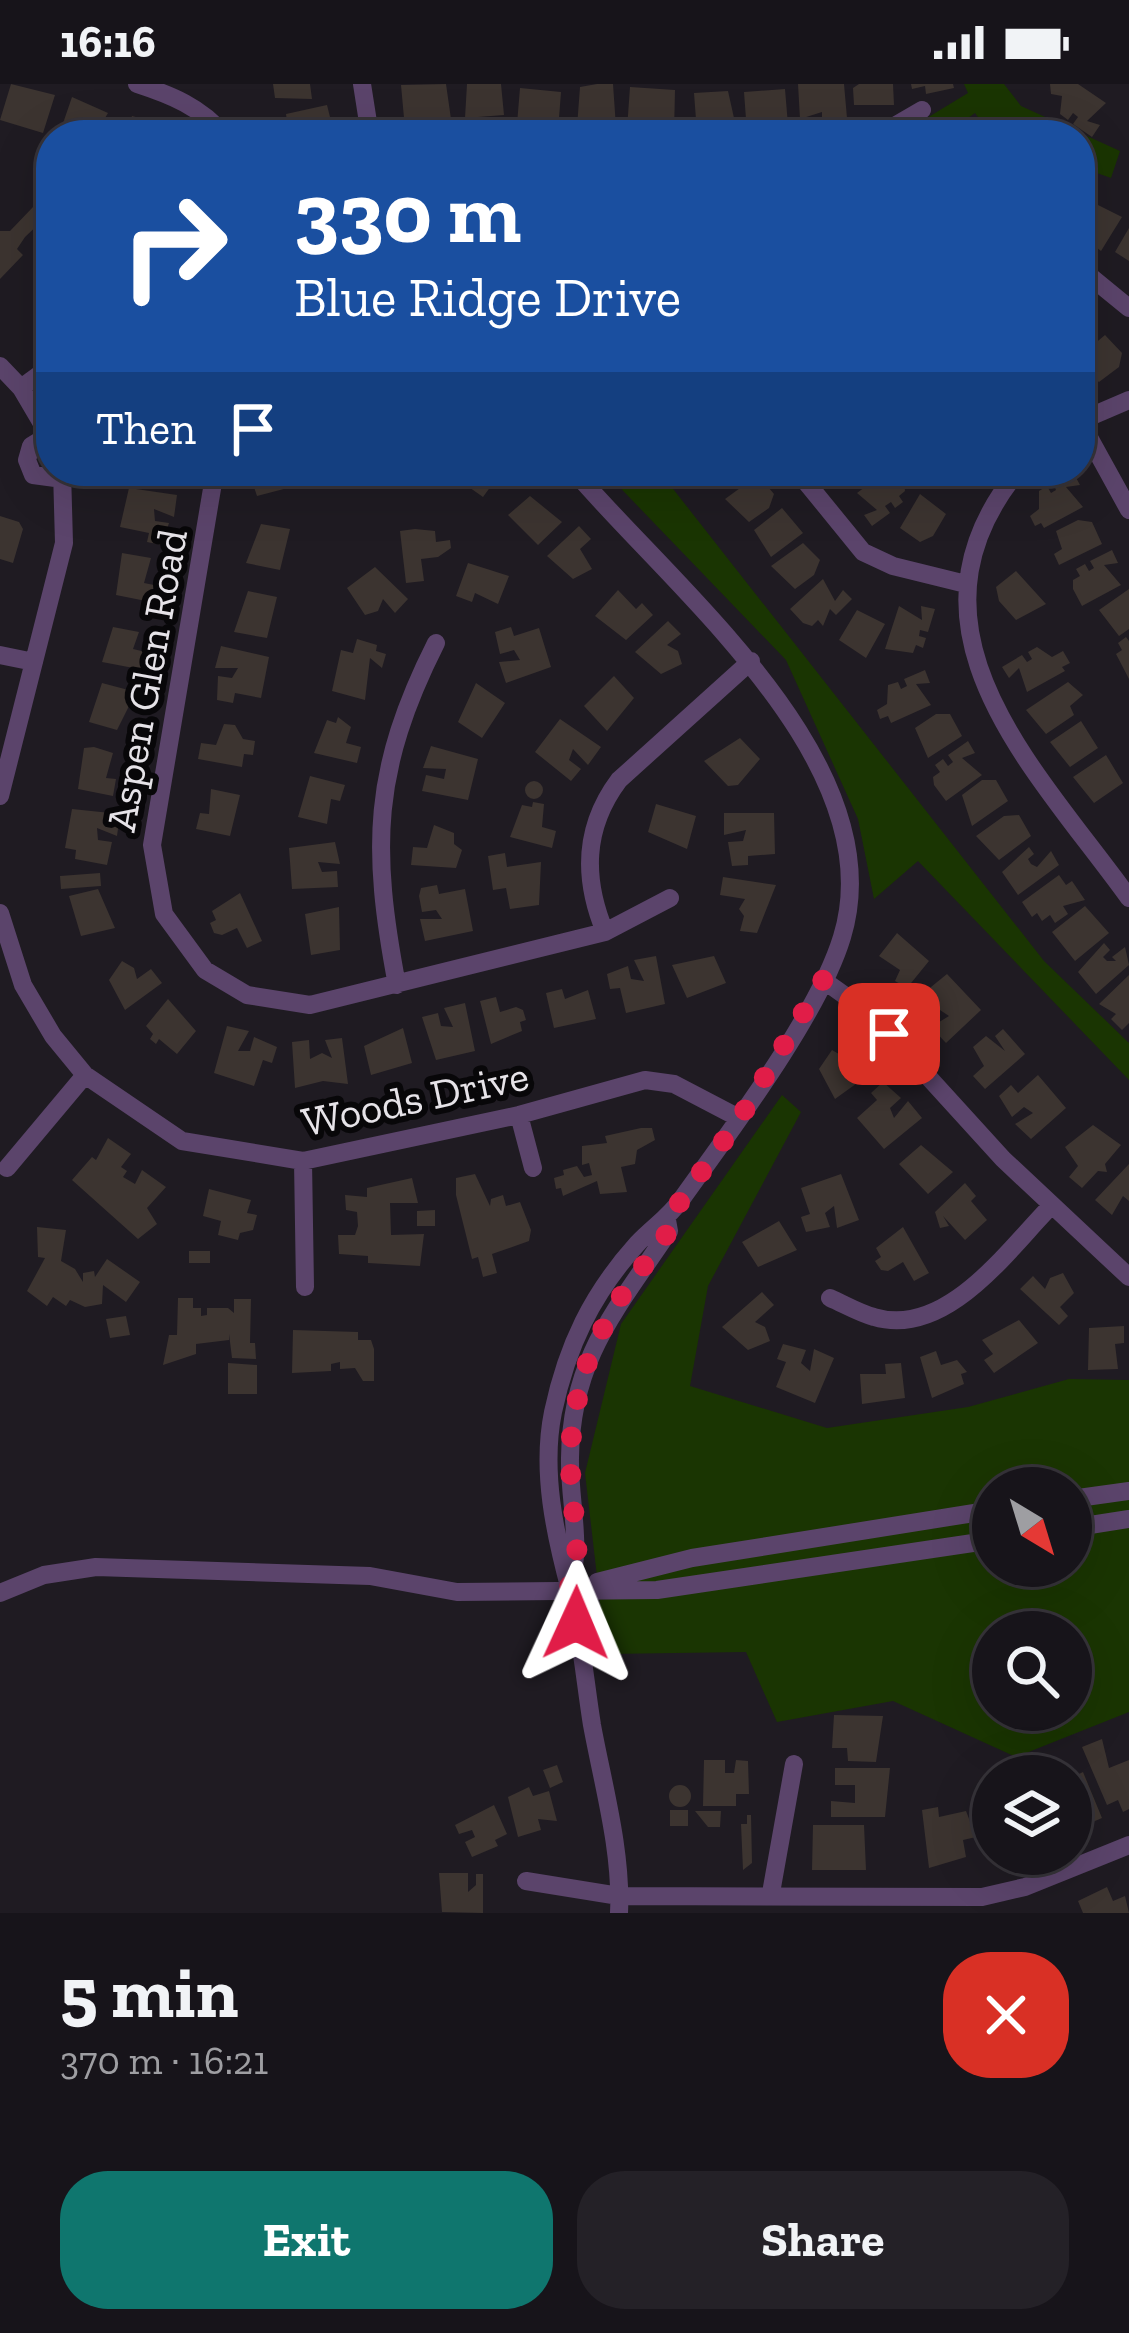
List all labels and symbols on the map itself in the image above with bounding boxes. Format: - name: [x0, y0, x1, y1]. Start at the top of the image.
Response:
- street label: Aspen Glen Road: [95, 525, 198, 835]
- pin: [838, 983, 940, 1085]
- street label: Woods Drive: [297, 1050, 533, 1147]
- north arrow: [972, 1467, 1092, 1587]
- position arrow: [513, 1560, 639, 1686]

